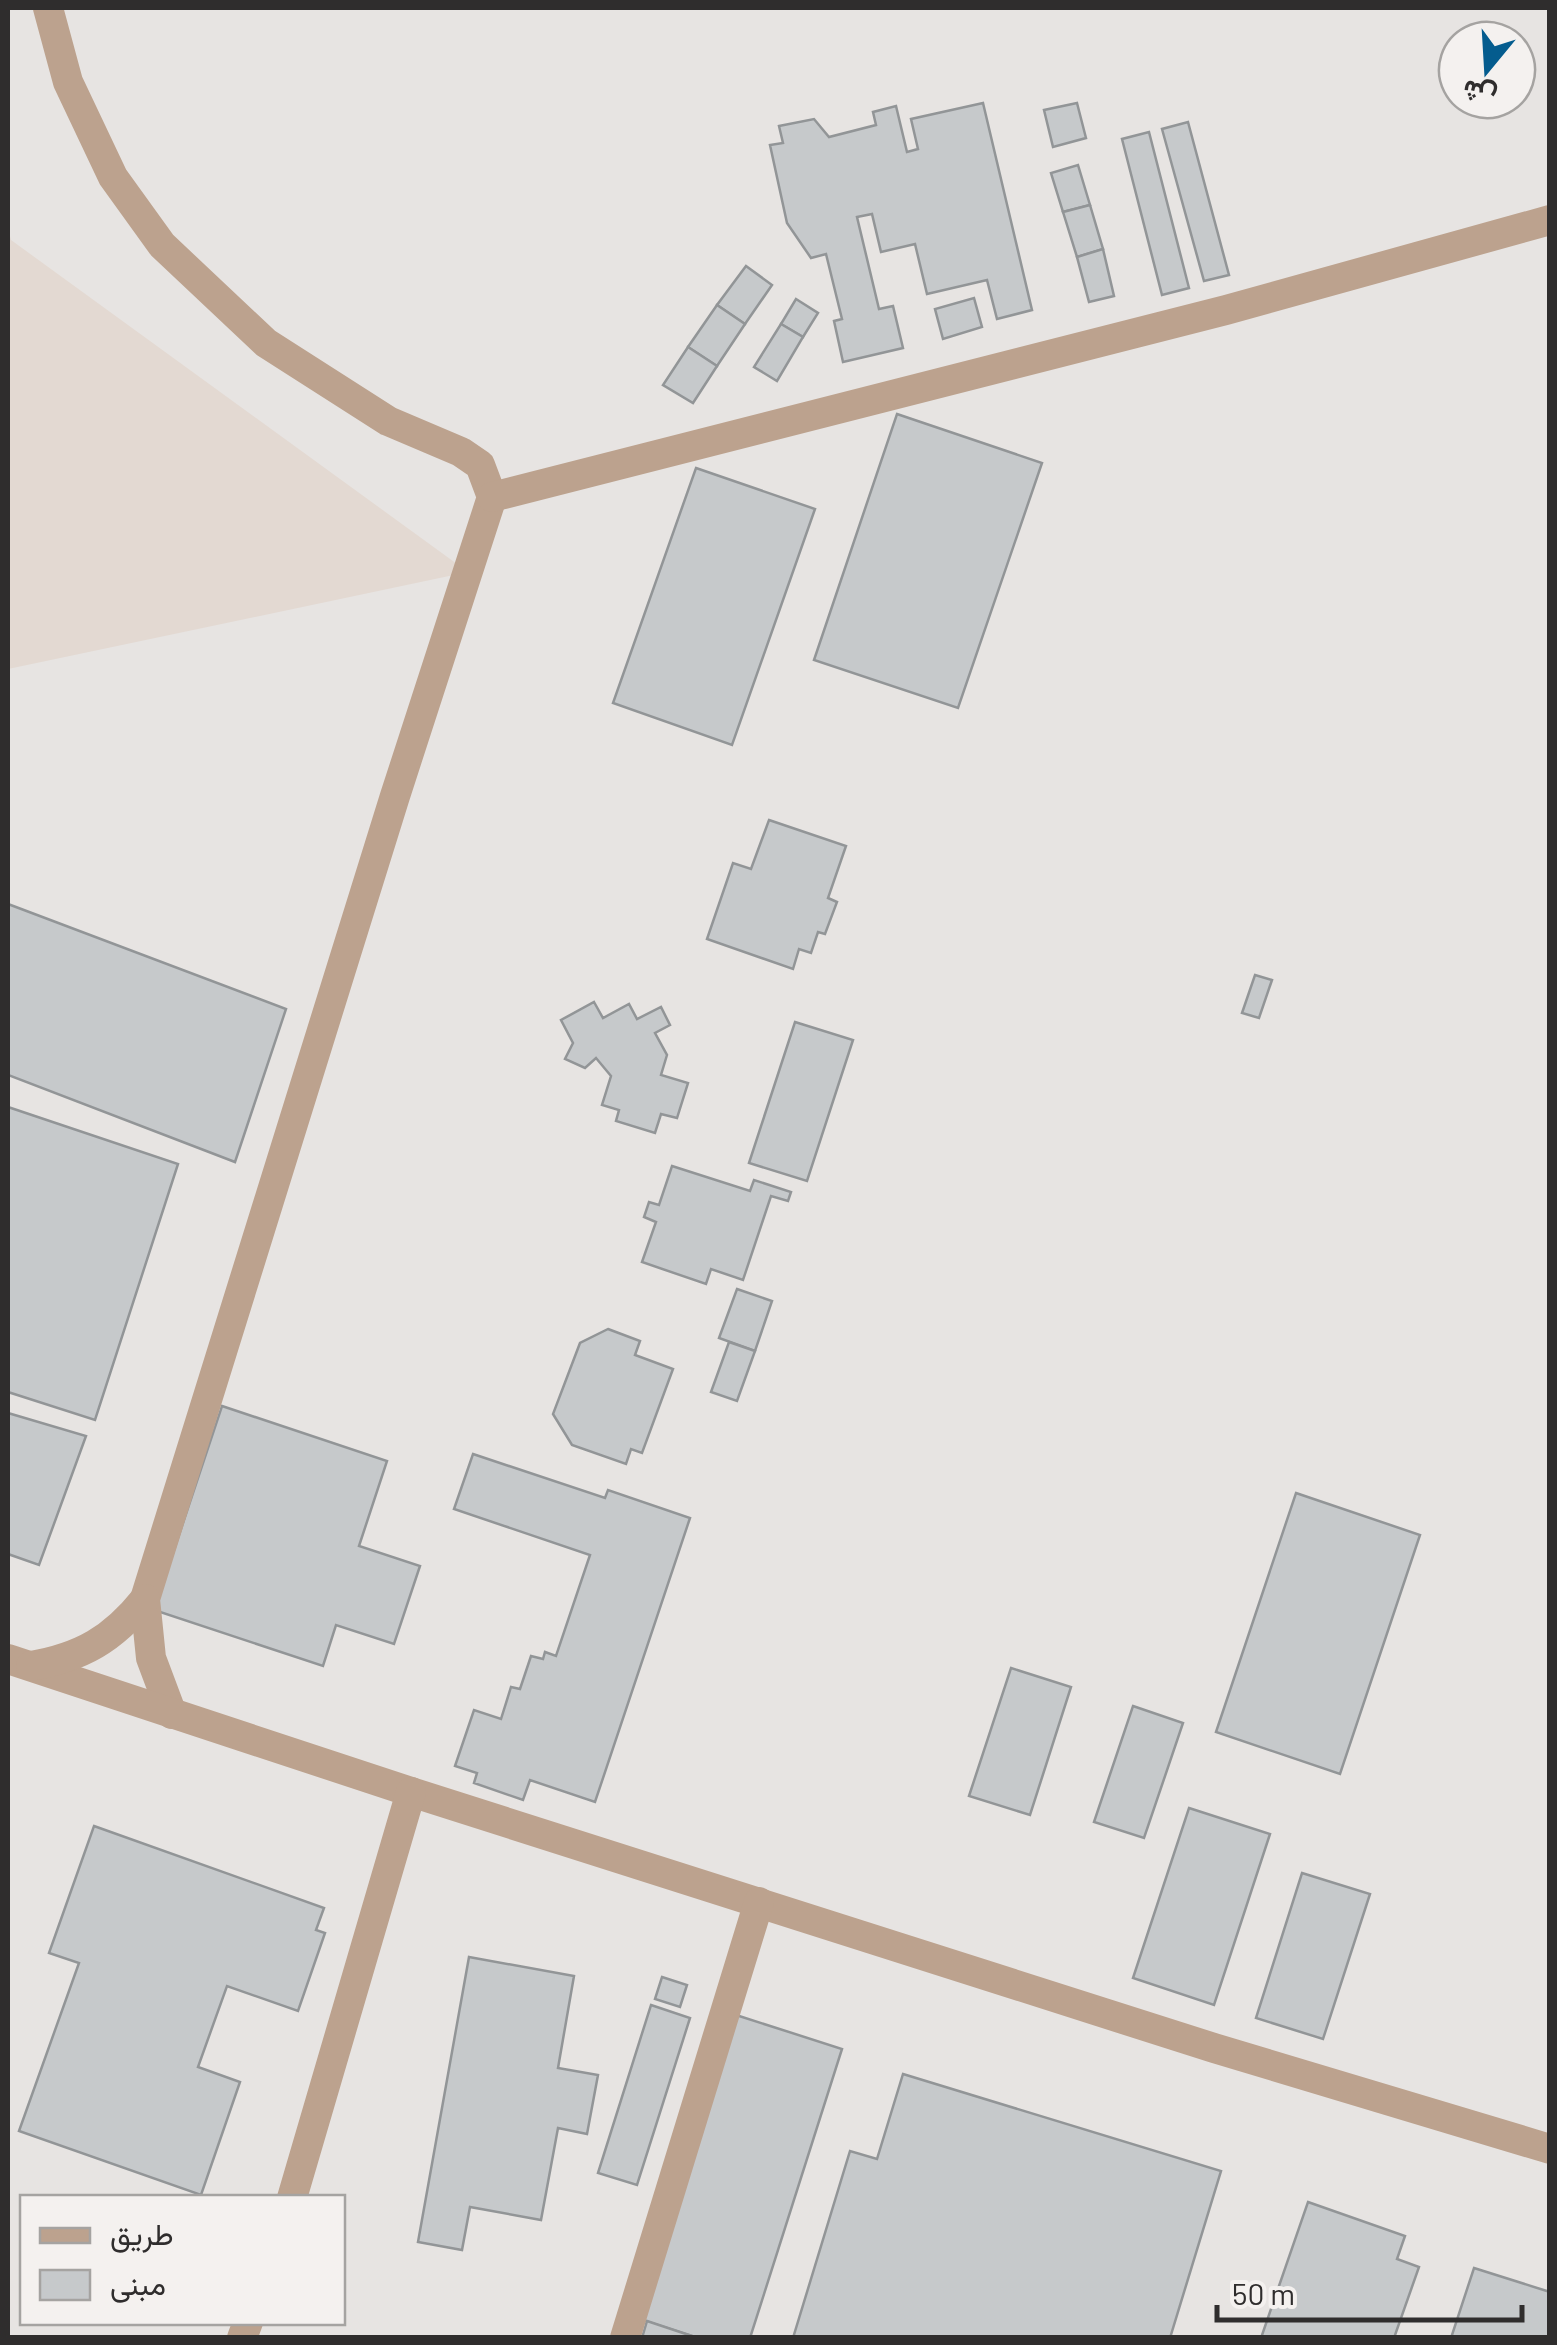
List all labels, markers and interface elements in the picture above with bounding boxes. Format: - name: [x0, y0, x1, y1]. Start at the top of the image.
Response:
- north arrow: [1437, 20, 1537, 120]
- text: ش: [1458, 72, 1501, 116]
- legend: [20, 2195, 345, 2325]
- text: طريق: [110, 2215, 174, 2253]
- scale bar: [1217, 2260, 1522, 2322]
- text: مبنى: [110, 2265, 166, 2303]
- text: 50 m: [1232, 2275, 1295, 2311]

